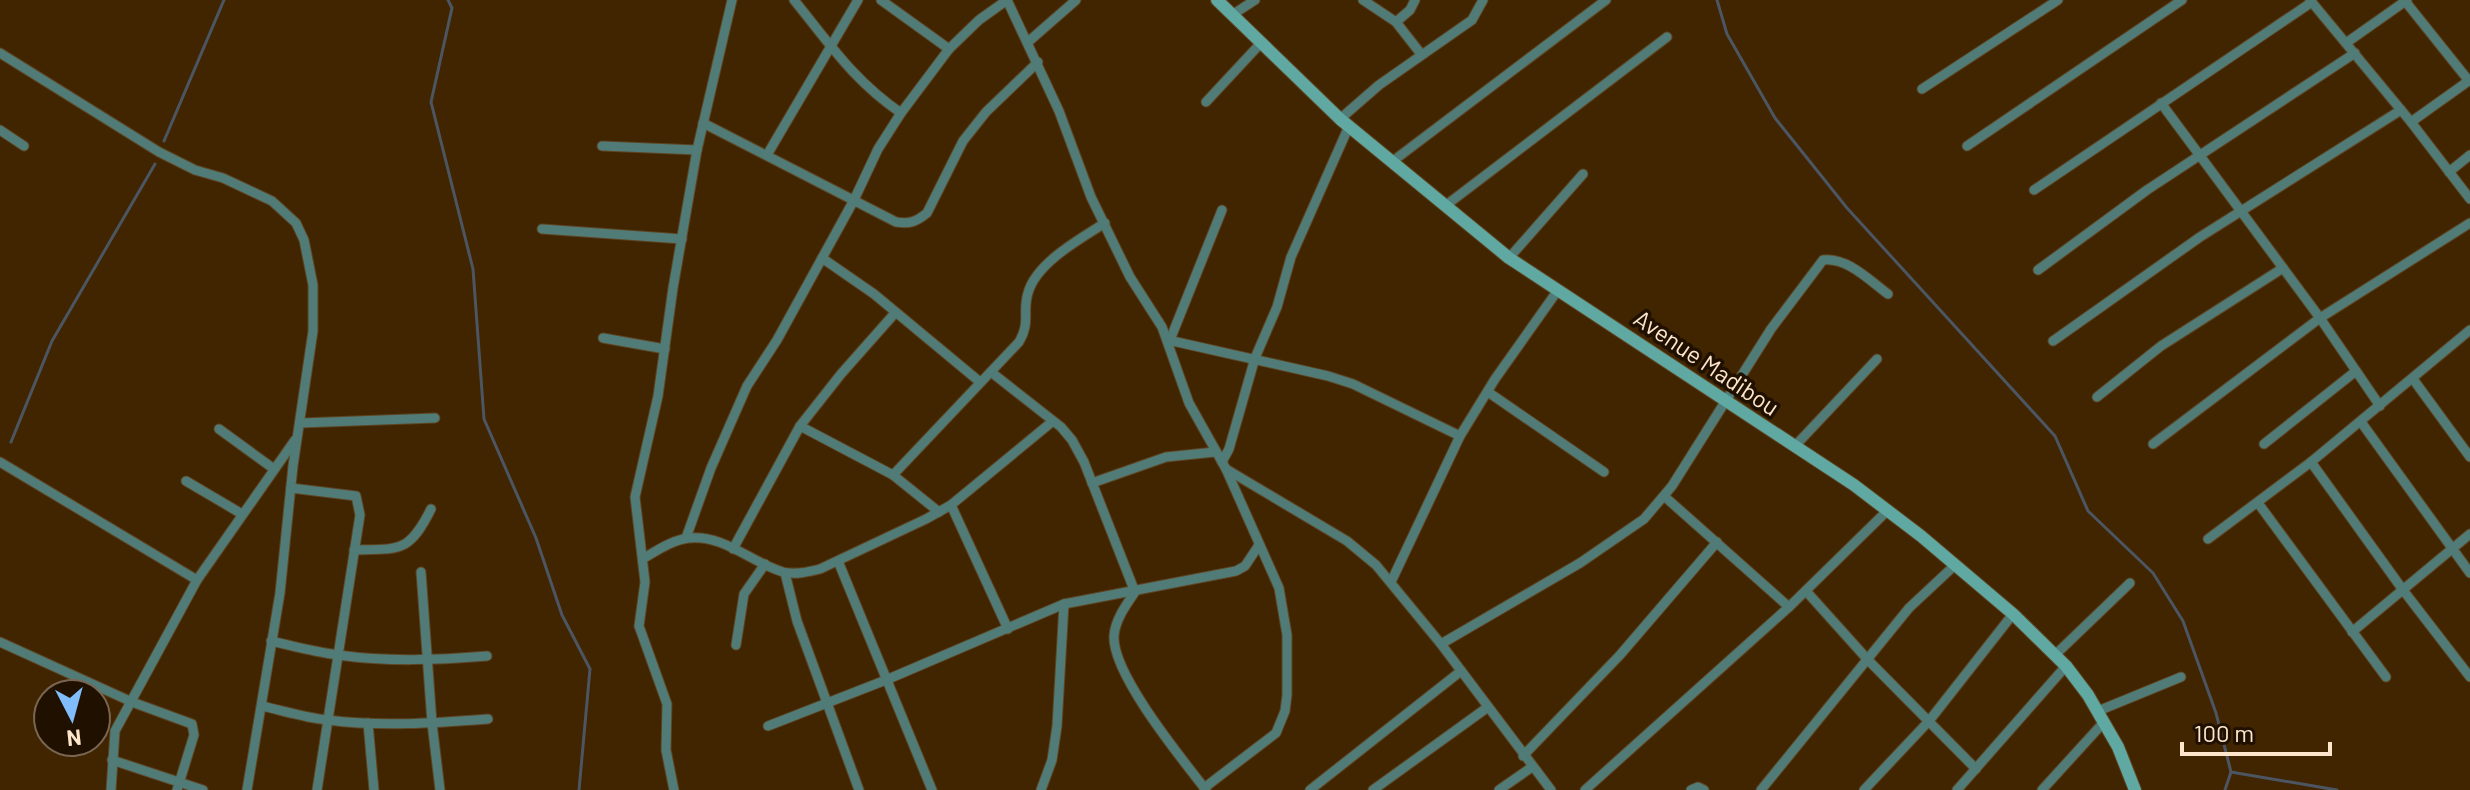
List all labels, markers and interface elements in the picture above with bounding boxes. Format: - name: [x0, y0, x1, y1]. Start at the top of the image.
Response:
- street label: Avenue Madibou: [1629, 303, 1785, 421]
- north arrow: [32, 678, 112, 758]
- scale bar: [2182, 706, 2330, 756]
- text: 100 m: [2194, 718, 2254, 747]
- text: N: [66, 725, 83, 753]

